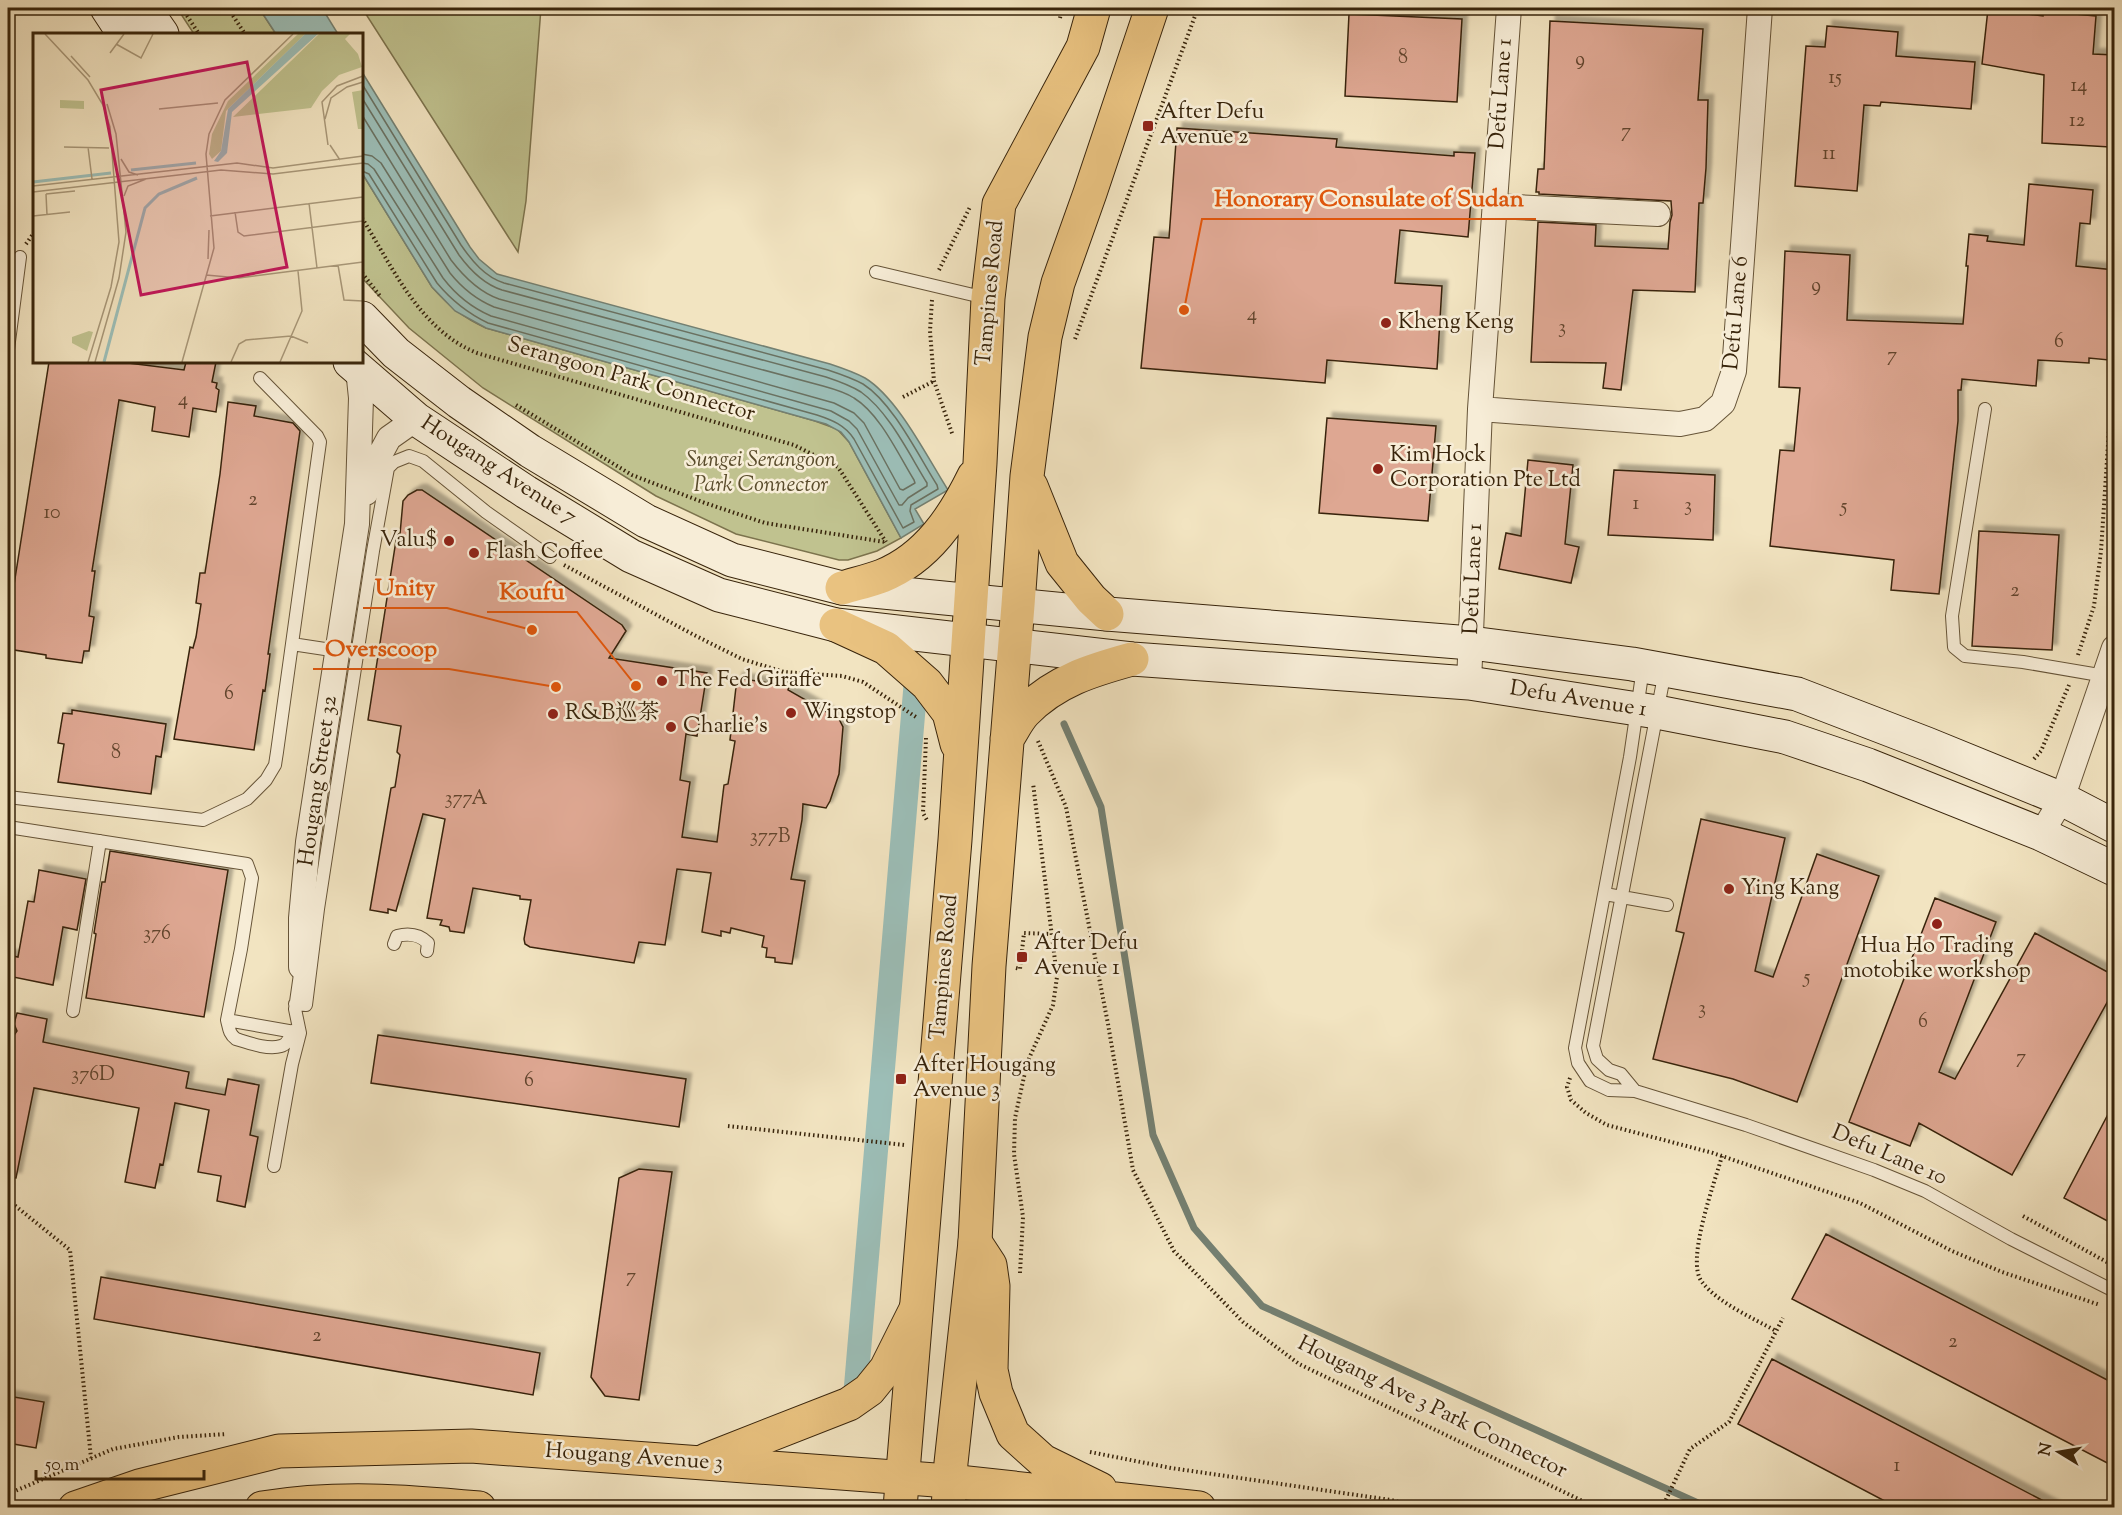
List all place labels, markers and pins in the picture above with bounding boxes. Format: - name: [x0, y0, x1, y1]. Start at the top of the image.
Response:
- place label: After Defu Avenue 2: [1160, 97, 1264, 154]
- marker: After Defu Avenue 2: [1141, 119, 1155, 133]
- callout: Honorary Consulate of Sudan: [1202, 177, 1536, 219]
- place label: Kheng Keng: [1398, 307, 1514, 339]
- marker: Kheng Keng: [1379, 316, 1393, 330]
- place label: Kim Hock Corporation Pte Ltd: [1390, 440, 1581, 497]
- marker: Kim Hock Corporation Pte Ltd: [1371, 462, 1385, 476]
- place label: Valu$: [380, 525, 437, 557]
- marker: Valu$: [442, 534, 456, 548]
- place label: Flash Coffee: [486, 537, 603, 569]
- marker: Flash Coffee: [467, 546, 481, 560]
- callout: Unity: [363, 566, 447, 608]
- callout: Koufu: [487, 570, 577, 612]
- callout: Overscoop: [313, 627, 449, 669]
- place label: The Fed Giraffe: [674, 665, 822, 697]
- marker: The Fed Giraffe: [655, 674, 669, 688]
- place label: Wingstop: [803, 697, 896, 729]
- place label: R&B巡茶: [565, 698, 659, 730]
- marker: Wingstop: [784, 706, 798, 720]
- marker: R&B巡茶: [546, 707, 560, 721]
- place label: Charlie's: [683, 711, 768, 743]
- marker: Charlie's: [664, 720, 678, 734]
- place label: Ying Kang: [1741, 873, 1839, 905]
- marker: Ying Kang: [1722, 882, 1736, 896]
- marker: Hua Ho Trading motobike workshop: [1930, 917, 1944, 931]
- place label: After Defu Avenue 1: [1034, 928, 1138, 985]
- place label: Hua Ho Trading motobike workshop: [1843, 931, 2031, 988]
- marker: After Defu Avenue 1: [1015, 950, 1029, 964]
- place label: After Hougang Avenue 3: [913, 1050, 1056, 1107]
- marker: After Hougang Avenue 3: [894, 1072, 908, 1086]

